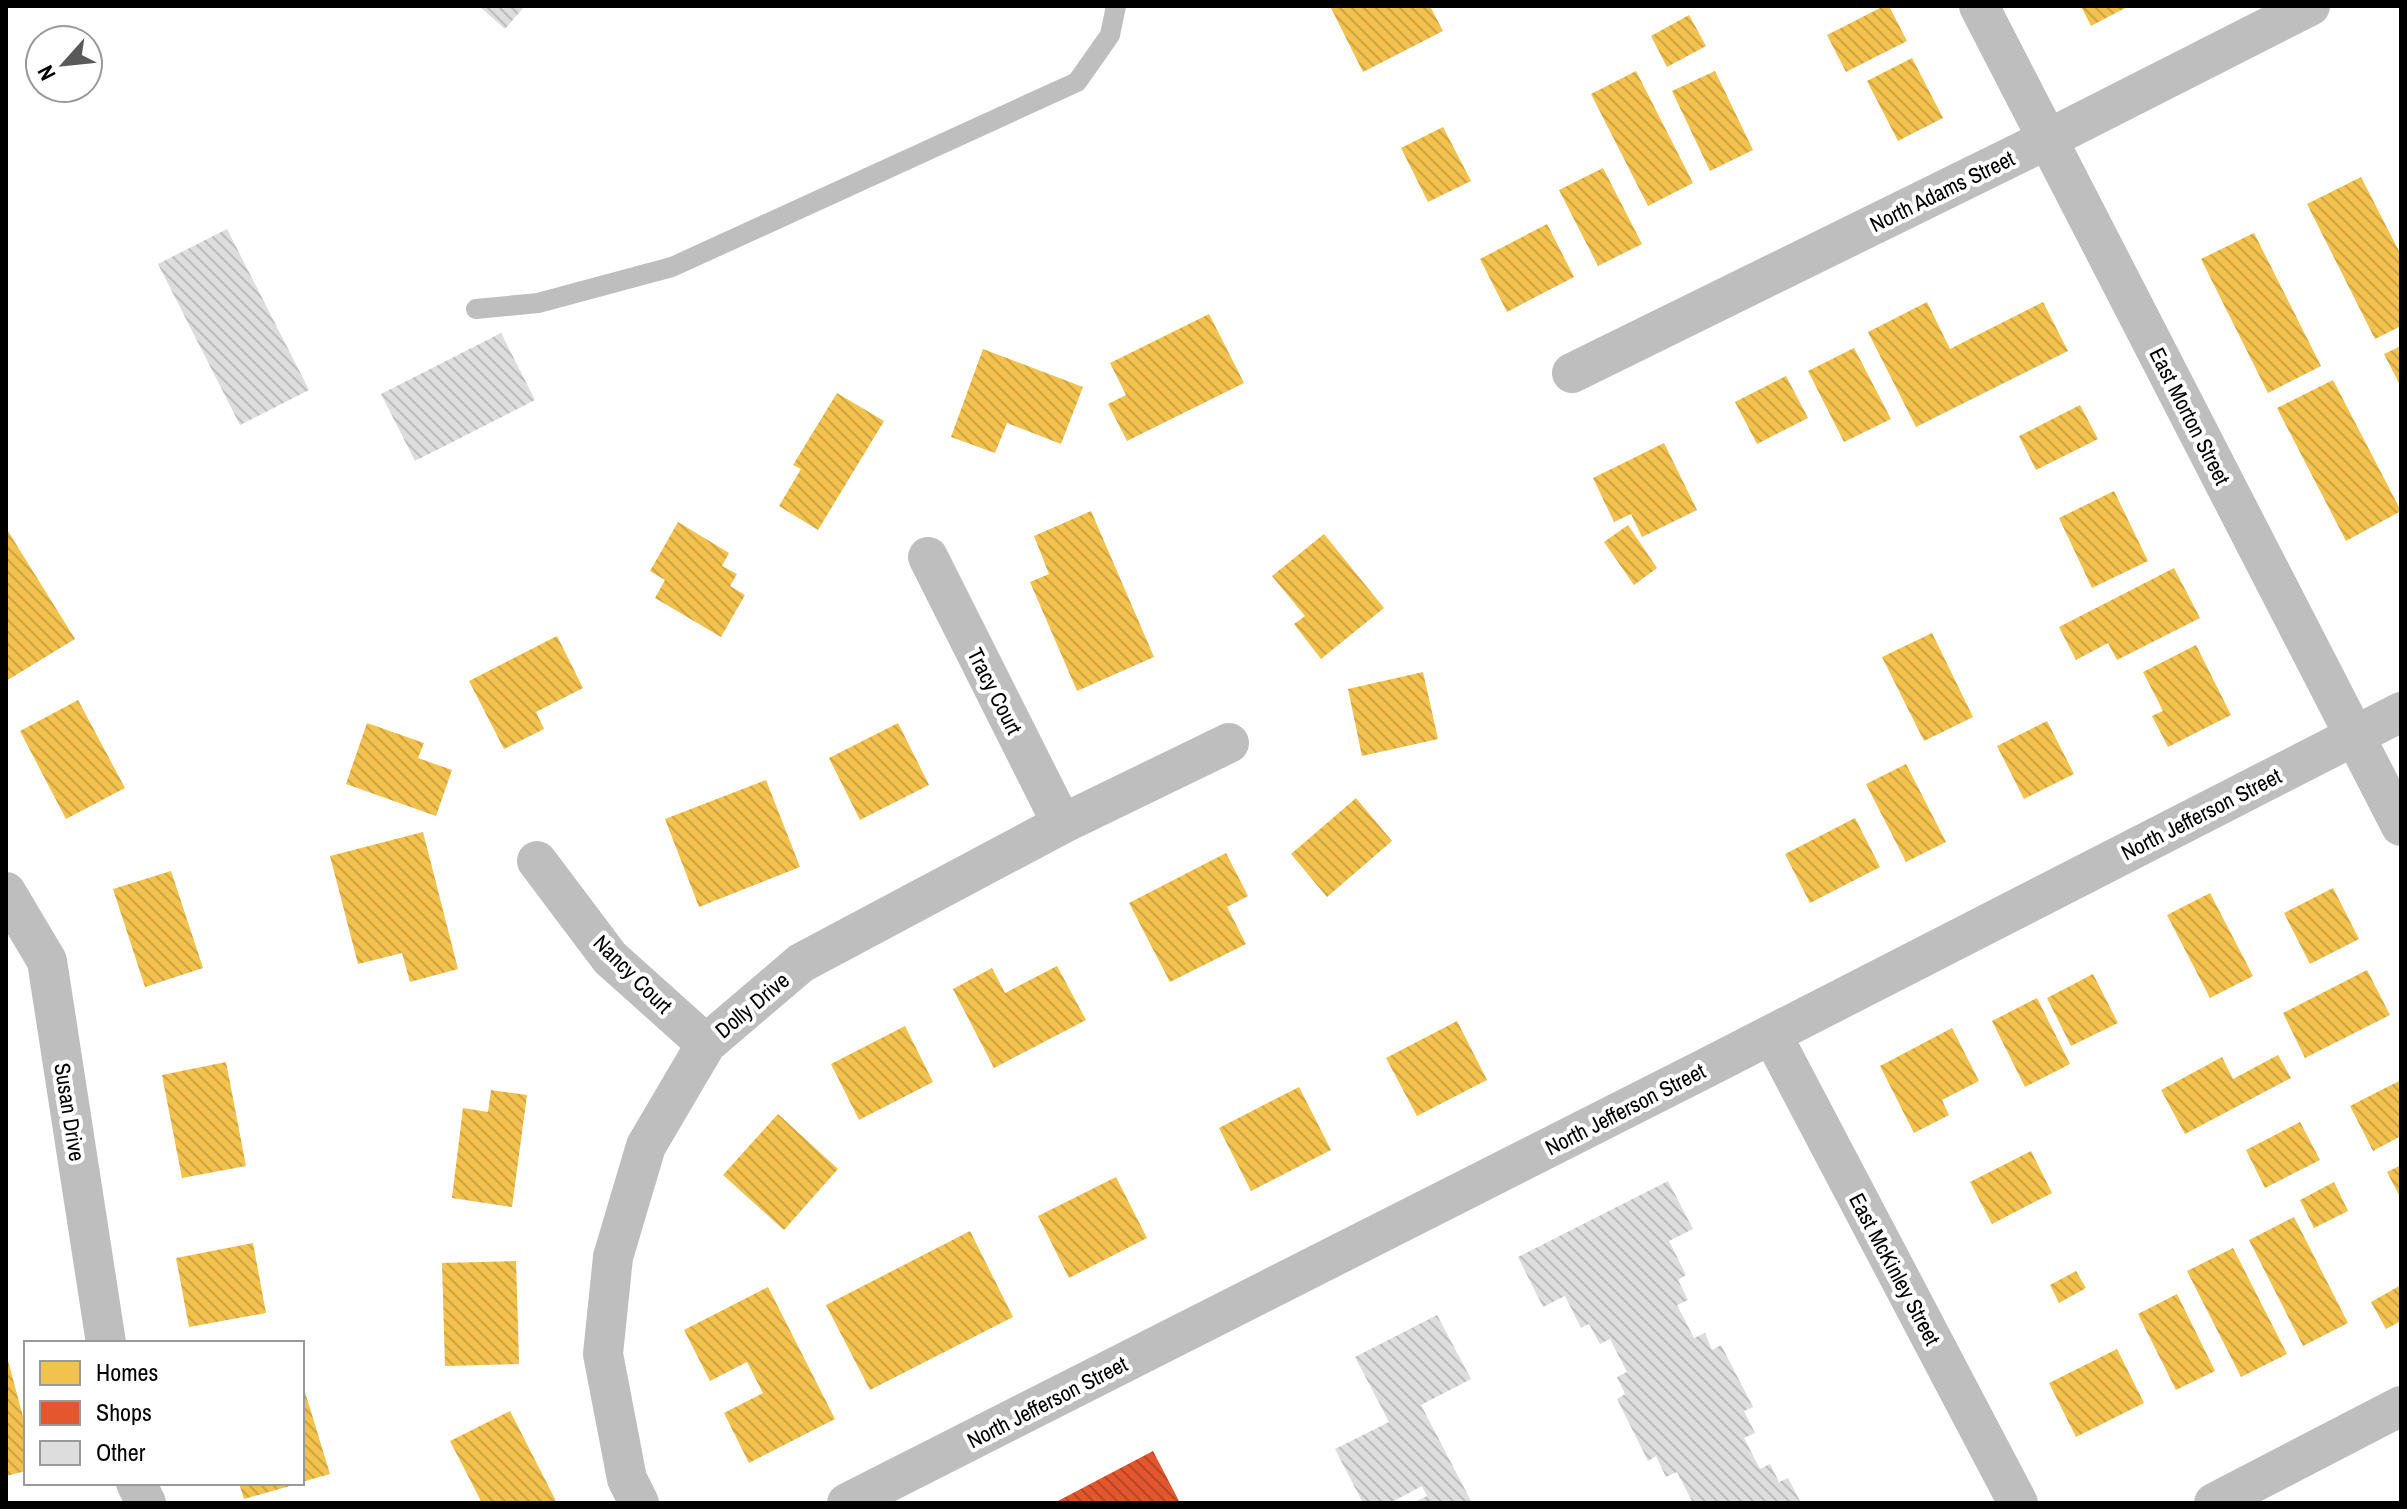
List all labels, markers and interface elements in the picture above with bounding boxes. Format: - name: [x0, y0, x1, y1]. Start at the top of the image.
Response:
- north arrow: [24, 24, 104, 104]
- text: N: [30, 60, 63, 86]
- street label: North Adams Street: [1865, 143, 2019, 239]
- street label: East Morton Street: [2142, 342, 2238, 490]
- street label: Tracy Court: [960, 643, 1030, 739]
- street label: North Jefferson Street: [2116, 761, 2286, 867]
- street label: Nancy Court: [587, 928, 679, 1020]
- street label: Dolly Drive: [709, 965, 795, 1045]
- street label: North Jefferson Street: [1540, 1056, 1710, 1162]
- street label: Susan Drive: [47, 1061, 93, 1163]
- street label: East McKinley Street: [1842, 1188, 1948, 1350]
- legend: [24, 1341, 304, 1485]
- street label: North Jefferson Street: [962, 1349, 1132, 1455]
- text: Homes: [96, 1356, 158, 1388]
- text: Shops: [96, 1396, 152, 1428]
- text: Other: [96, 1436, 146, 1468]

